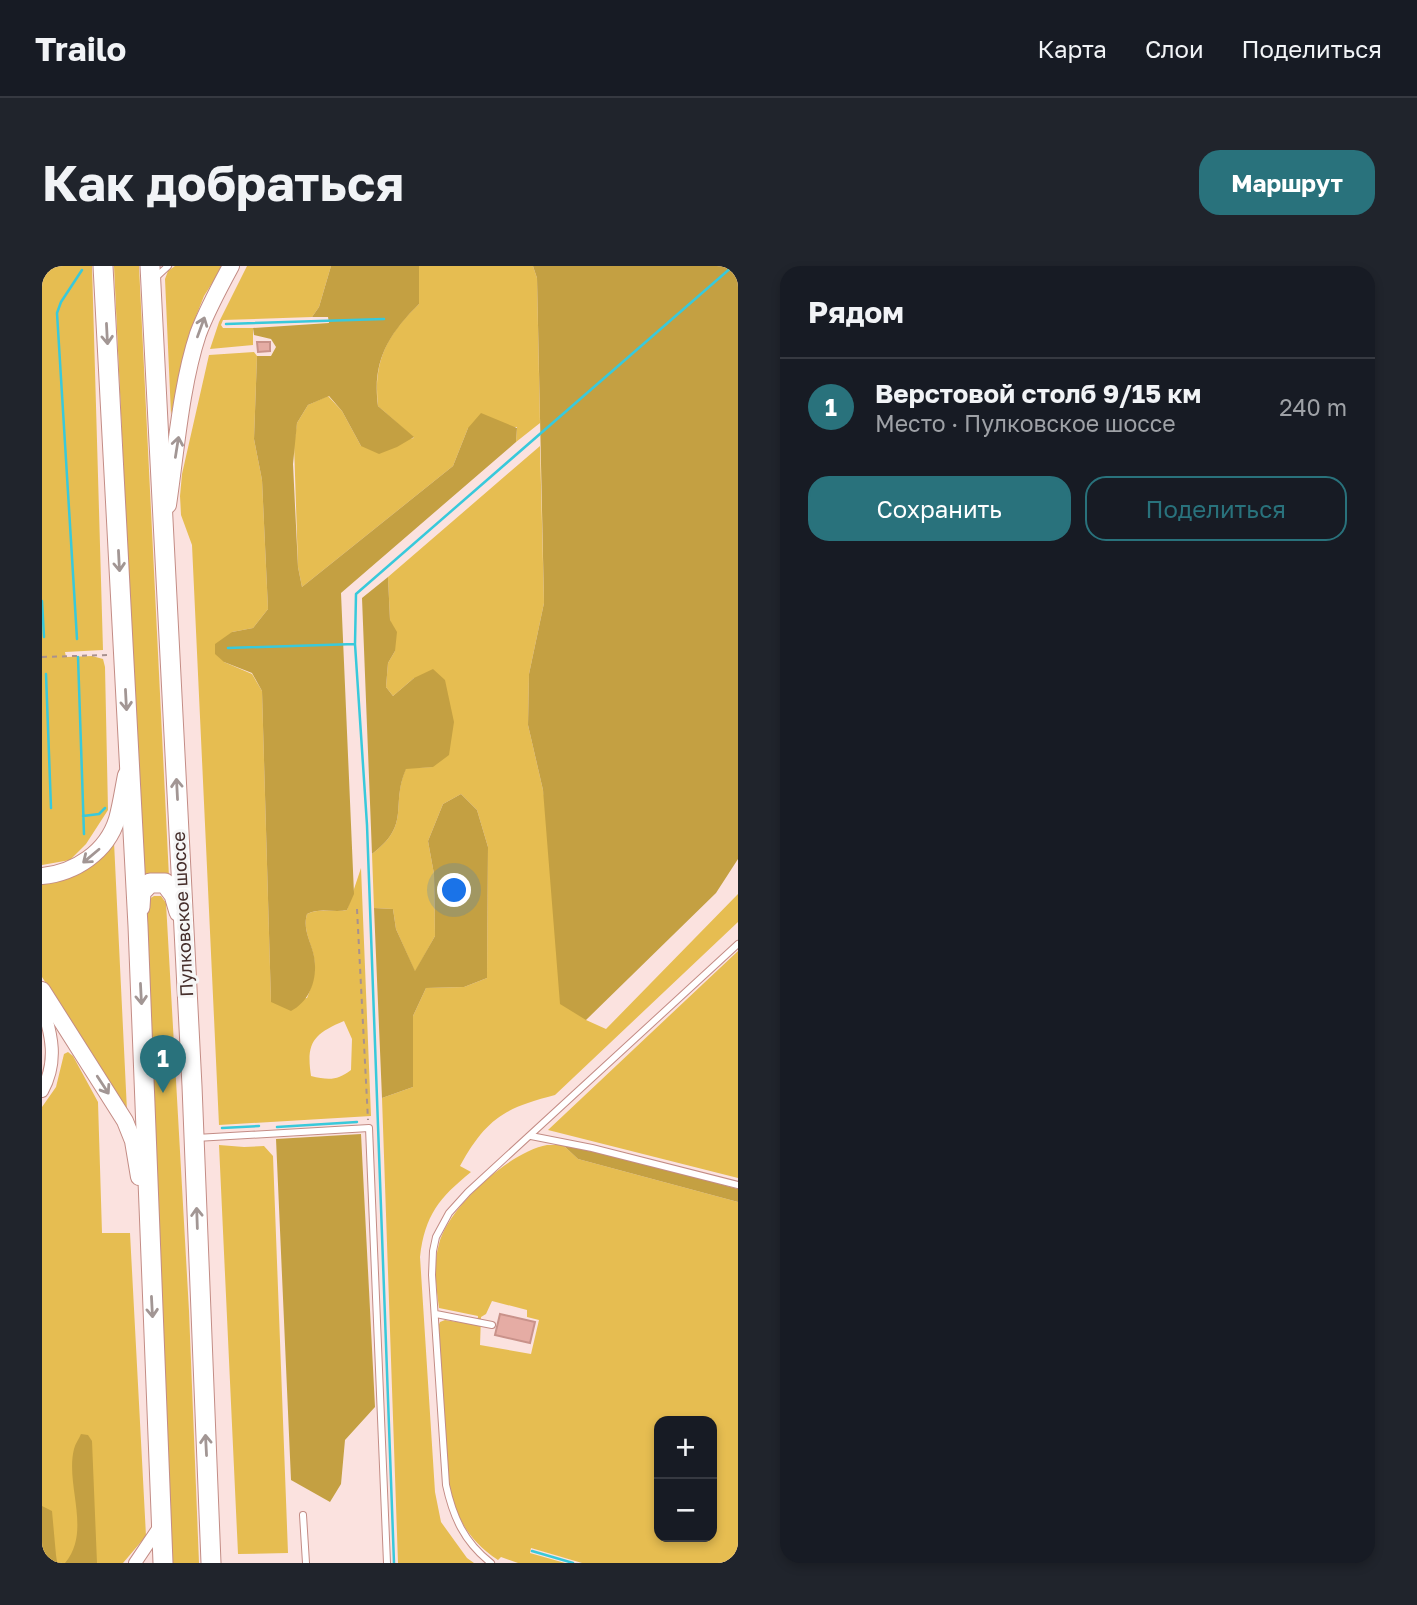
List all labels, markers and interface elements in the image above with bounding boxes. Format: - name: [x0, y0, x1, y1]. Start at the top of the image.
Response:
- text: Trailo: [35, 29, 126, 68]
- text: Карта: [1037, 34, 1107, 63]
- text: Слои: [1145, 34, 1204, 63]
- text: Поделиться: [1242, 34, 1382, 63]
- button: Маршрут: [1199, 150, 1375, 215]
- text: Как добраться: [42, 153, 404, 212]
- text: Рядом: [808, 294, 904, 330]
- one-way arrow: [196, 317, 209, 339]
- one-way arrow: [100, 322, 113, 345]
- text: Верстовой столб 9/15 км: [875, 378, 1201, 409]
- text: 1: [825, 393, 837, 421]
- text: 240 m: [1279, 393, 1347, 421]
- text: Место · Пулковское шоссе: [875, 409, 1176, 437]
- one-way arrow: [171, 436, 184, 459]
- button: Сохранить: [808, 476, 1071, 541]
- button: Поделиться: [1085, 476, 1347, 541]
- one-way arrow: [112, 550, 125, 573]
- one-way arrow: [120, 688, 133, 710]
- one-way arrow: [170, 778, 183, 801]
- street label: Пулковское шоссе: [167, 831, 197, 997]
- one-way arrow: [83, 848, 101, 863]
- your location: [437, 873, 471, 907]
- one-way arrow: [135, 982, 148, 1005]
- pin: 1: [140, 1035, 186, 1093]
- one-way arrow: [96, 1074, 110, 1094]
- one-way arrow: [190, 1207, 203, 1230]
- one-way arrow: [146, 1295, 159, 1318]
- map controls: [654, 1416, 717, 1542]
- button: +: [654, 1416, 717, 1479]
- one-way arrow: [200, 1434, 213, 1457]
- button: −: [654, 1479, 717, 1542]

